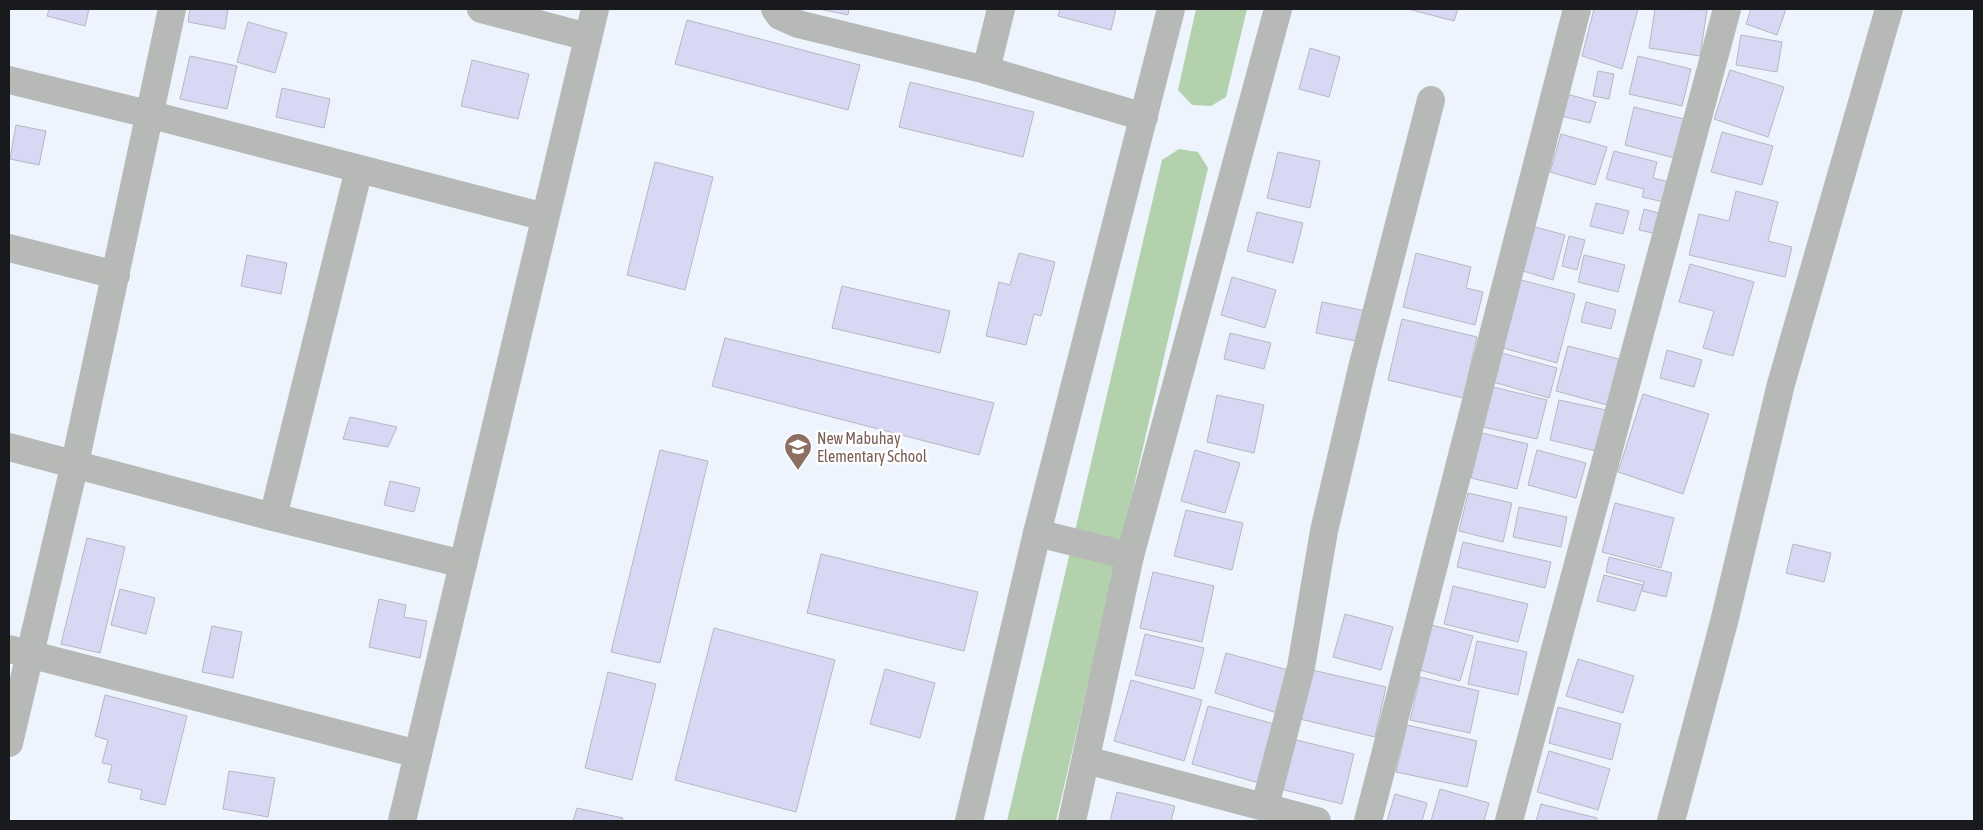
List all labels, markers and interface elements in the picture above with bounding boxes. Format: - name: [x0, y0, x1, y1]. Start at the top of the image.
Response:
- place label: New Mabuhay Elementary School: [817, 429, 928, 466]
- school or university icon: New Mabuhay Elementary School: [783, 432, 813, 471]

